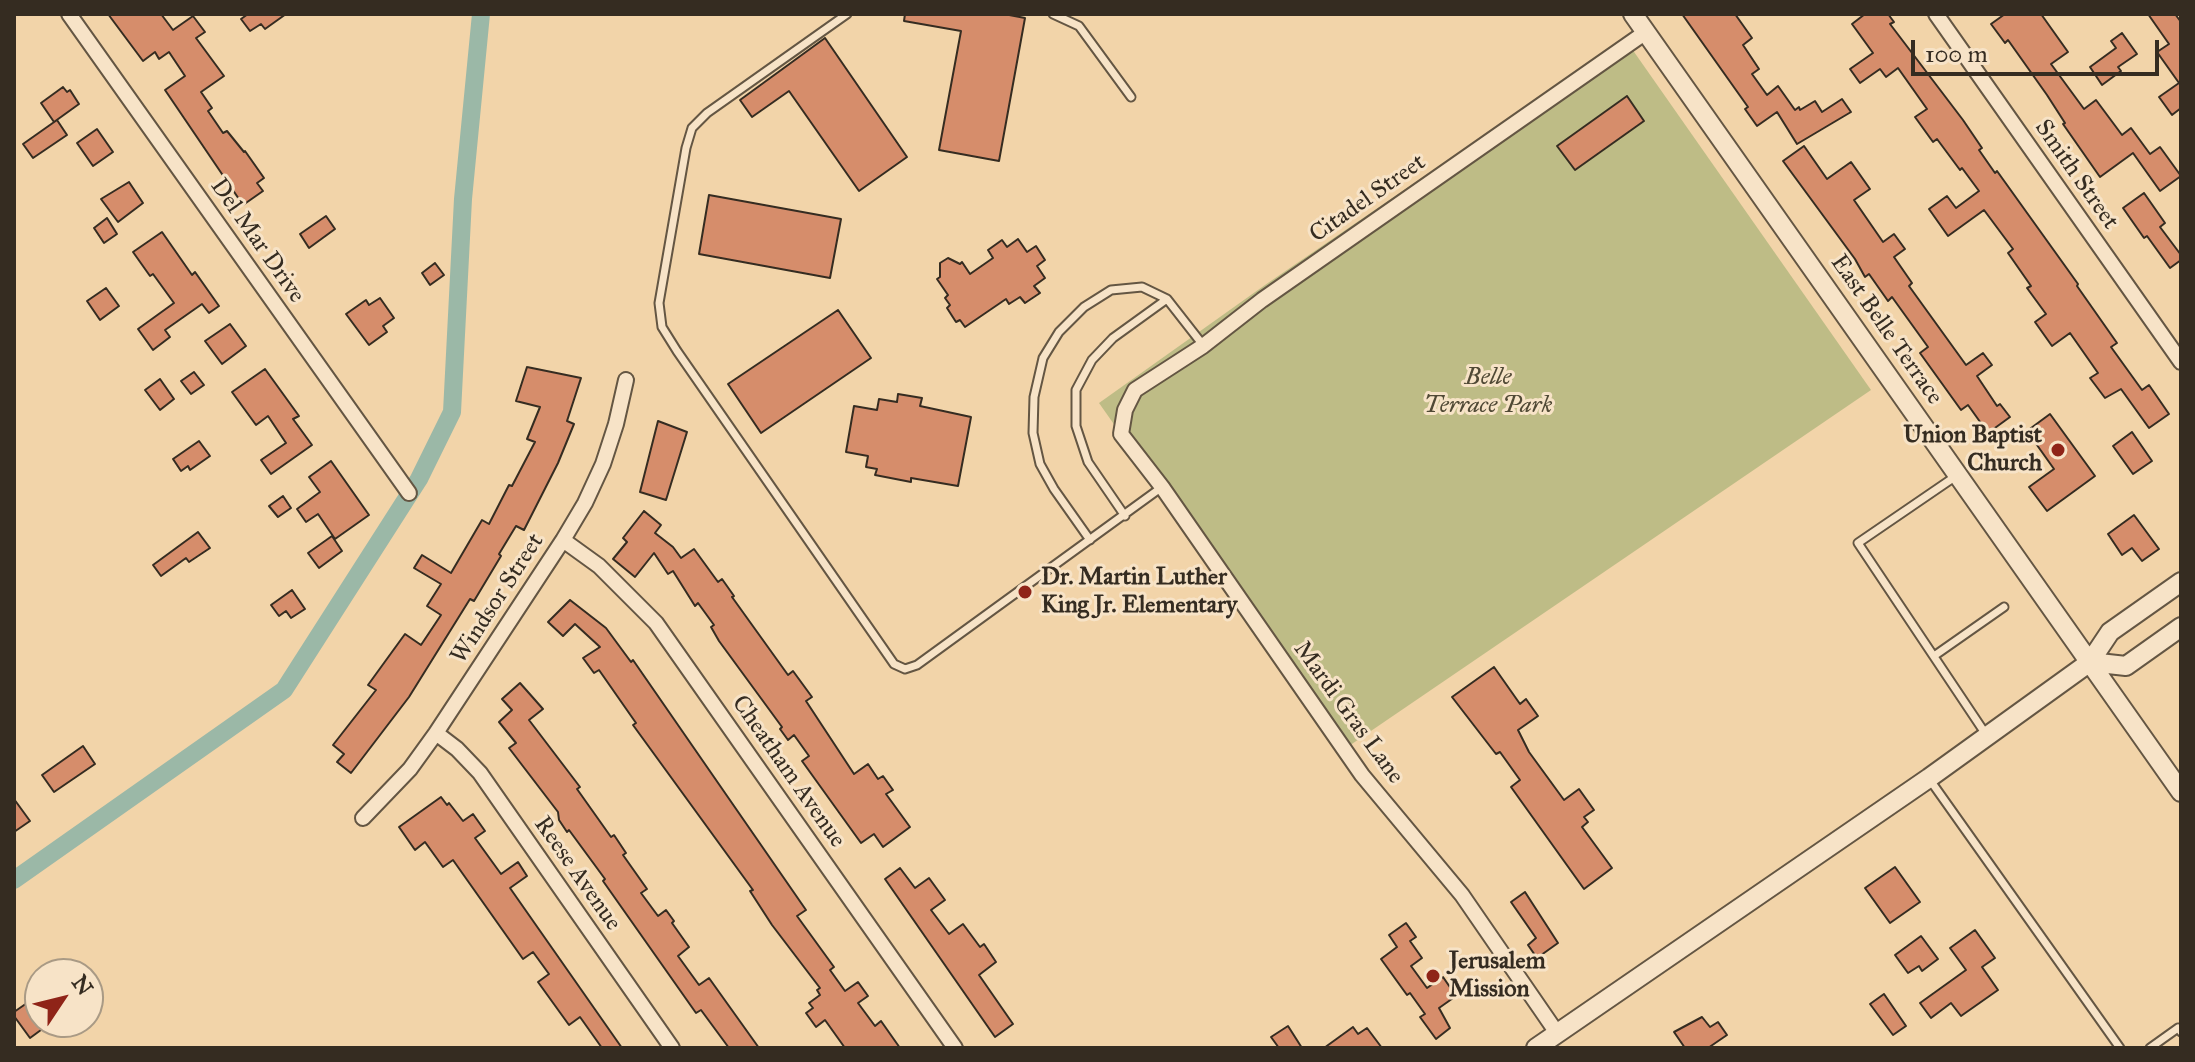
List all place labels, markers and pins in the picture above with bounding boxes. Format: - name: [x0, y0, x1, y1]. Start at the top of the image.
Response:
- place label: Union Baptist Church: [1903, 422, 2042, 478]
- marker: Union Baptist Church: [2049, 441, 2067, 459]
- place label: Dr. Martin Luther King Jr. Elementary: [1041, 564, 1237, 620]
- marker: Dr. Martin Luther King Jr. Elementary: [1016, 583, 1034, 601]
- place label: Jerusalem Mission: [1449, 948, 1546, 1004]
- marker: Jerusalem Mission: [1424, 967, 1442, 985]

